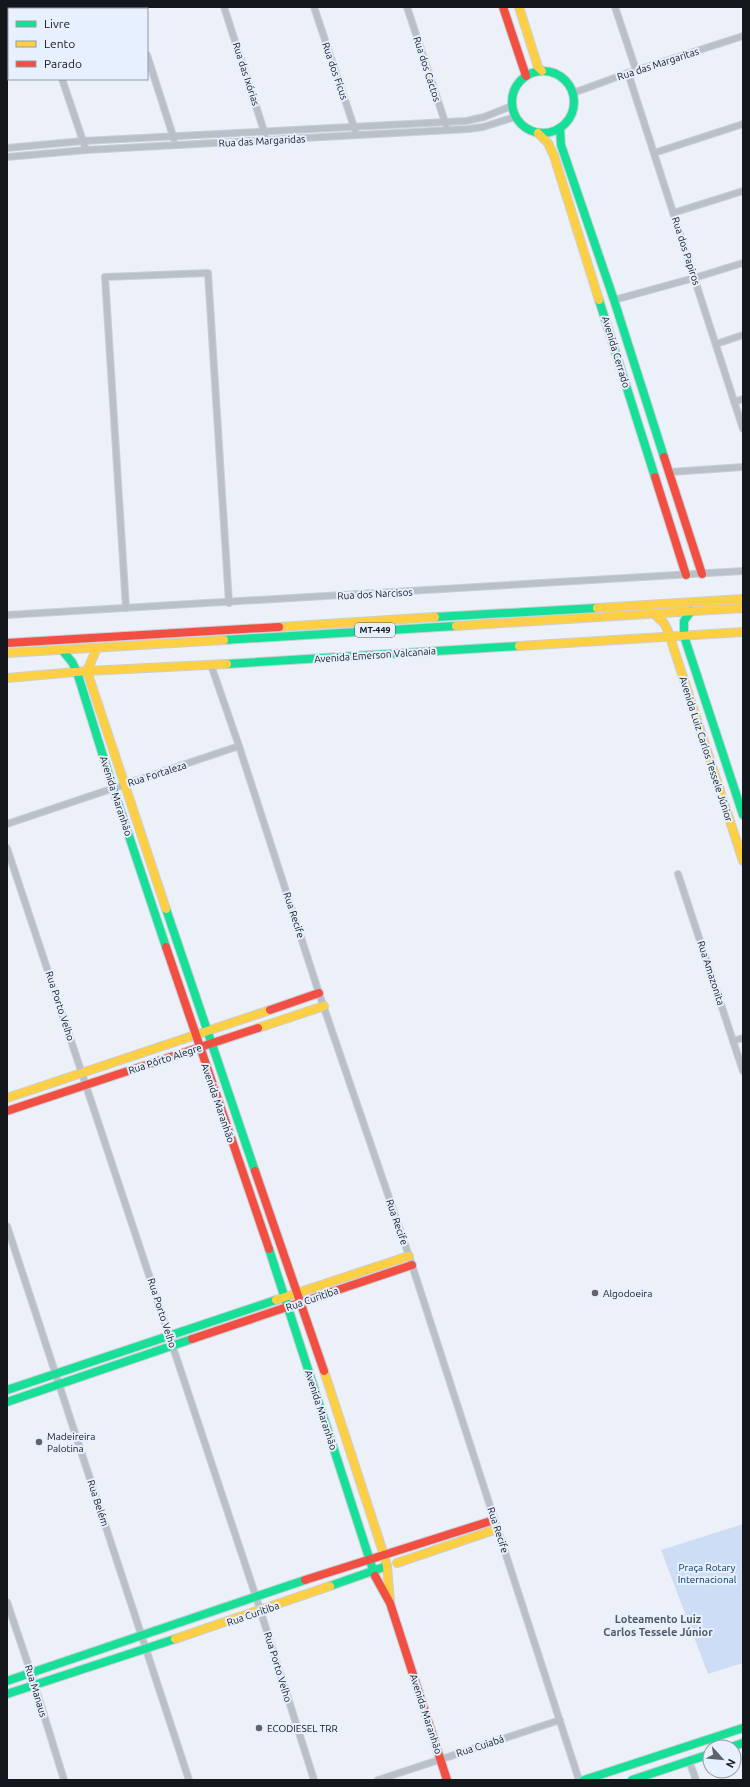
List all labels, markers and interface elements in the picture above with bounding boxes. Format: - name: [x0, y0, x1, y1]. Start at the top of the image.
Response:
- legend: [8, 8, 148, 80]
- text: Livre: [44, 17, 70, 30]
- street label: Rua dos Cactos: [411, 35, 443, 103]
- text: Lento: [44, 37, 75, 50]
- street label: Rua das Ixórias: [231, 41, 261, 107]
- street label: Rua dos Fícus: [320, 41, 350, 101]
- street label: Rua das Margaritas: [616, 46, 700, 82]
- text: Parado: [44, 57, 82, 70]
- street label: Rua das Margaridas: [218, 133, 306, 149]
- street label: Rua dos Papiros: [670, 216, 702, 286]
- street label: Avenida Cerrado: [600, 315, 632, 389]
- street label: Rua dos Narcisos: [337, 587, 413, 601]
- road number: MT-449: [355, 623, 395, 637]
- street label: Avenida Emerson Valcanaia: [314, 645, 436, 665]
- street label: Avenida Luiz Carlos Tessele Júnior: [677, 675, 735, 823]
- street label: Avenida Maranhão: [98, 755, 134, 837]
- street label: Rua Fortaleza: [126, 759, 188, 789]
- street label: Rua Recife: [281, 891, 307, 939]
- street label: Rua Amazonita: [695, 939, 727, 1007]
- street label: Rua Porto Velho: [44, 970, 76, 1042]
- street label: Rua Pôrto Alegre: [127, 1042, 203, 1076]
- street label: Avenida Maranhão: [199, 1062, 237, 1144]
- street label: Rua Recife: [384, 1198, 410, 1246]
- street label: Rua Porto Velho: [146, 1277, 178, 1349]
- street label: Rua Curitiba: [284, 1285, 340, 1313]
- marker: Algodoeira: [590, 1288, 600, 1298]
- place label: Algodoeira: [603, 1288, 652, 1299]
- street label: Avenida Maranhão: [303, 1369, 339, 1451]
- place label: Madeireira Palotina: [47, 1431, 95, 1454]
- marker: Madeireira Palotina: [34, 1437, 44, 1447]
- street label: Rua Belém: [85, 1478, 111, 1528]
- street label: Rua Recife: [485, 1506, 511, 1554]
- park label: Praça Rotary Internacional: [678, 1562, 737, 1585]
- street label: Rua Curitiba: [225, 1600, 281, 1628]
- district label: Loteamento Luiz Carlos Tessele Júnior: [603, 1613, 713, 1638]
- street label: Rua Porto Velho: [262, 1631, 294, 1703]
- street label: Rua Manaus: [23, 1664, 49, 1718]
- street label: Avenida Maranhão: [408, 1673, 444, 1755]
- marker: ECODIESEL TRR: [254, 1723, 264, 1733]
- place label: ECODIESEL TRR: [267, 1723, 338, 1734]
- street label: Rua Cuiabá: [455, 1733, 505, 1759]
- north arrow: [702, 1739, 742, 1779]
- text: N: [724, 1757, 738, 1770]

